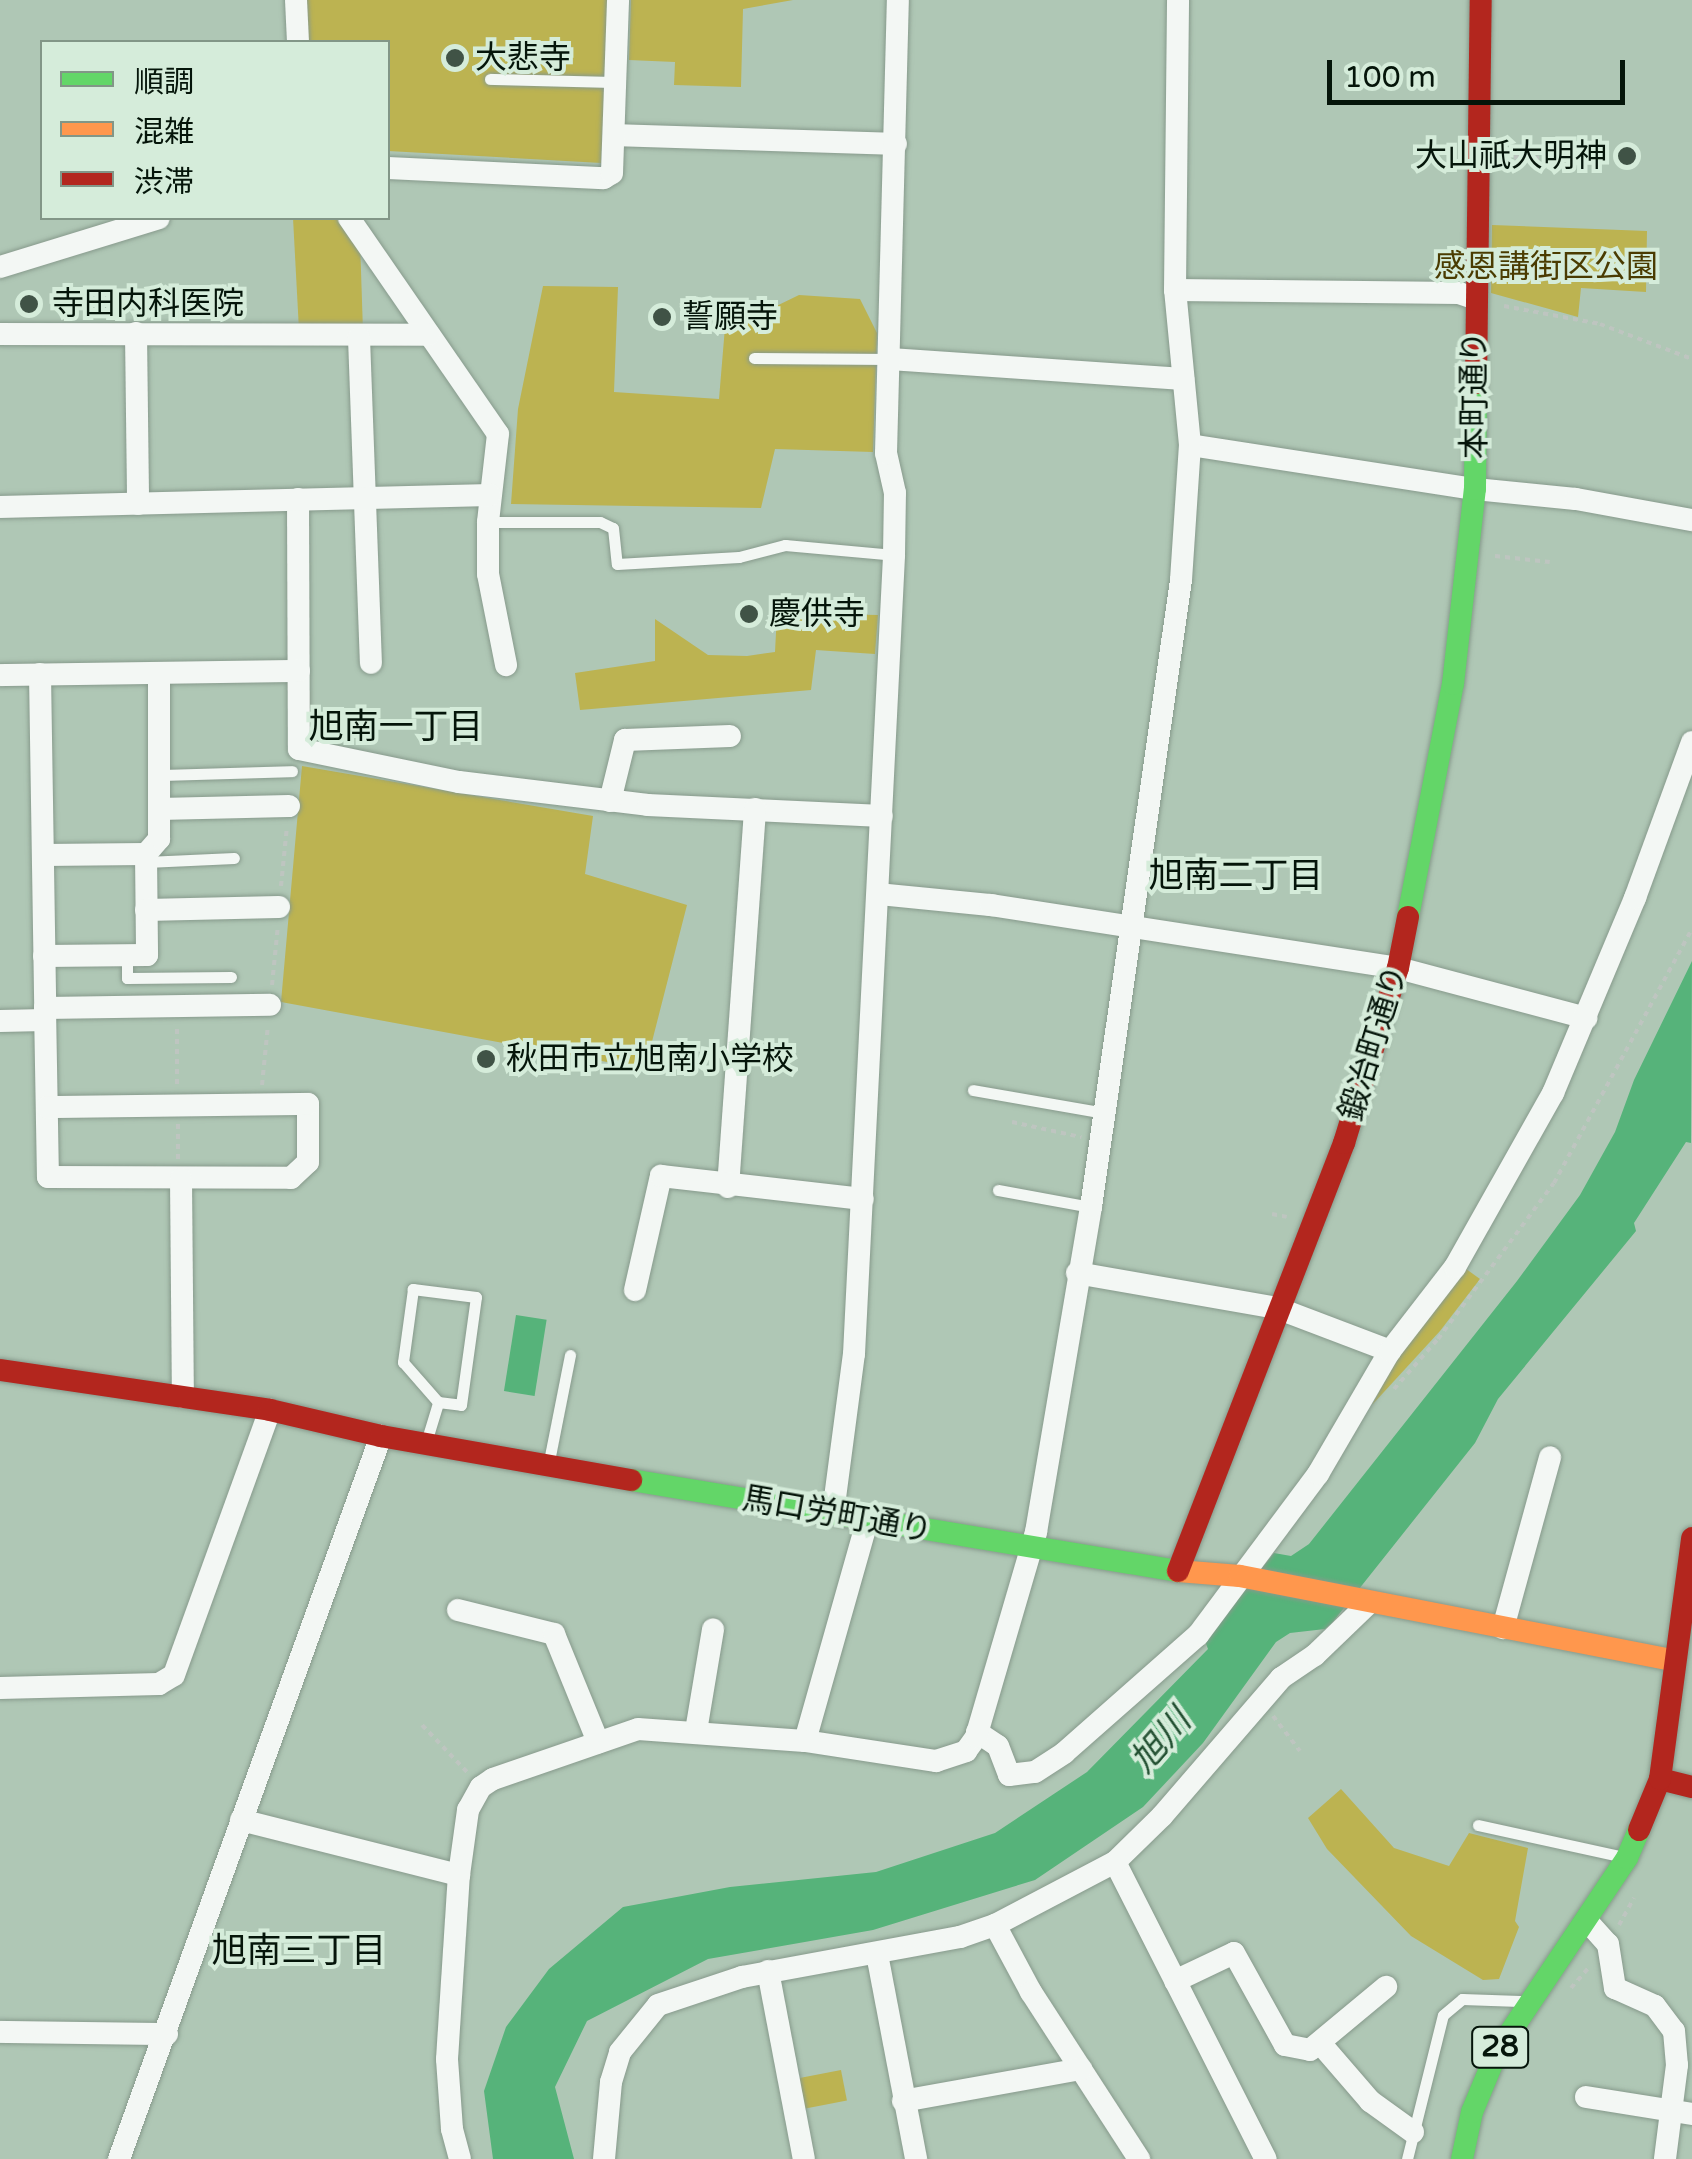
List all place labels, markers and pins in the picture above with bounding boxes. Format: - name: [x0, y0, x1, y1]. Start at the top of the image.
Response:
- place label: 大悲寺: [475, 39, 571, 77]
- marker: 大悲寺: [444, 47, 466, 69]
- place label: 大山祇大明神: [1415, 137, 1607, 175]
- marker: 大山祇大明神: [1616, 145, 1638, 167]
- place label: 寺田内科医院: [52, 285, 244, 323]
- marker: 寺田内科医院: [16, 291, 42, 317]
- place label: 誓願寺: [682, 298, 778, 336]
- marker: 誓願寺: [651, 306, 673, 328]
- place label: 慶供寺: [769, 595, 865, 633]
- marker: 慶供寺: [738, 603, 760, 625]
- place label: 秋田市立旭南小学校: [506, 1040, 794, 1078]
- marker: 秋田市立旭南小学校: [475, 1048, 497, 1070]

